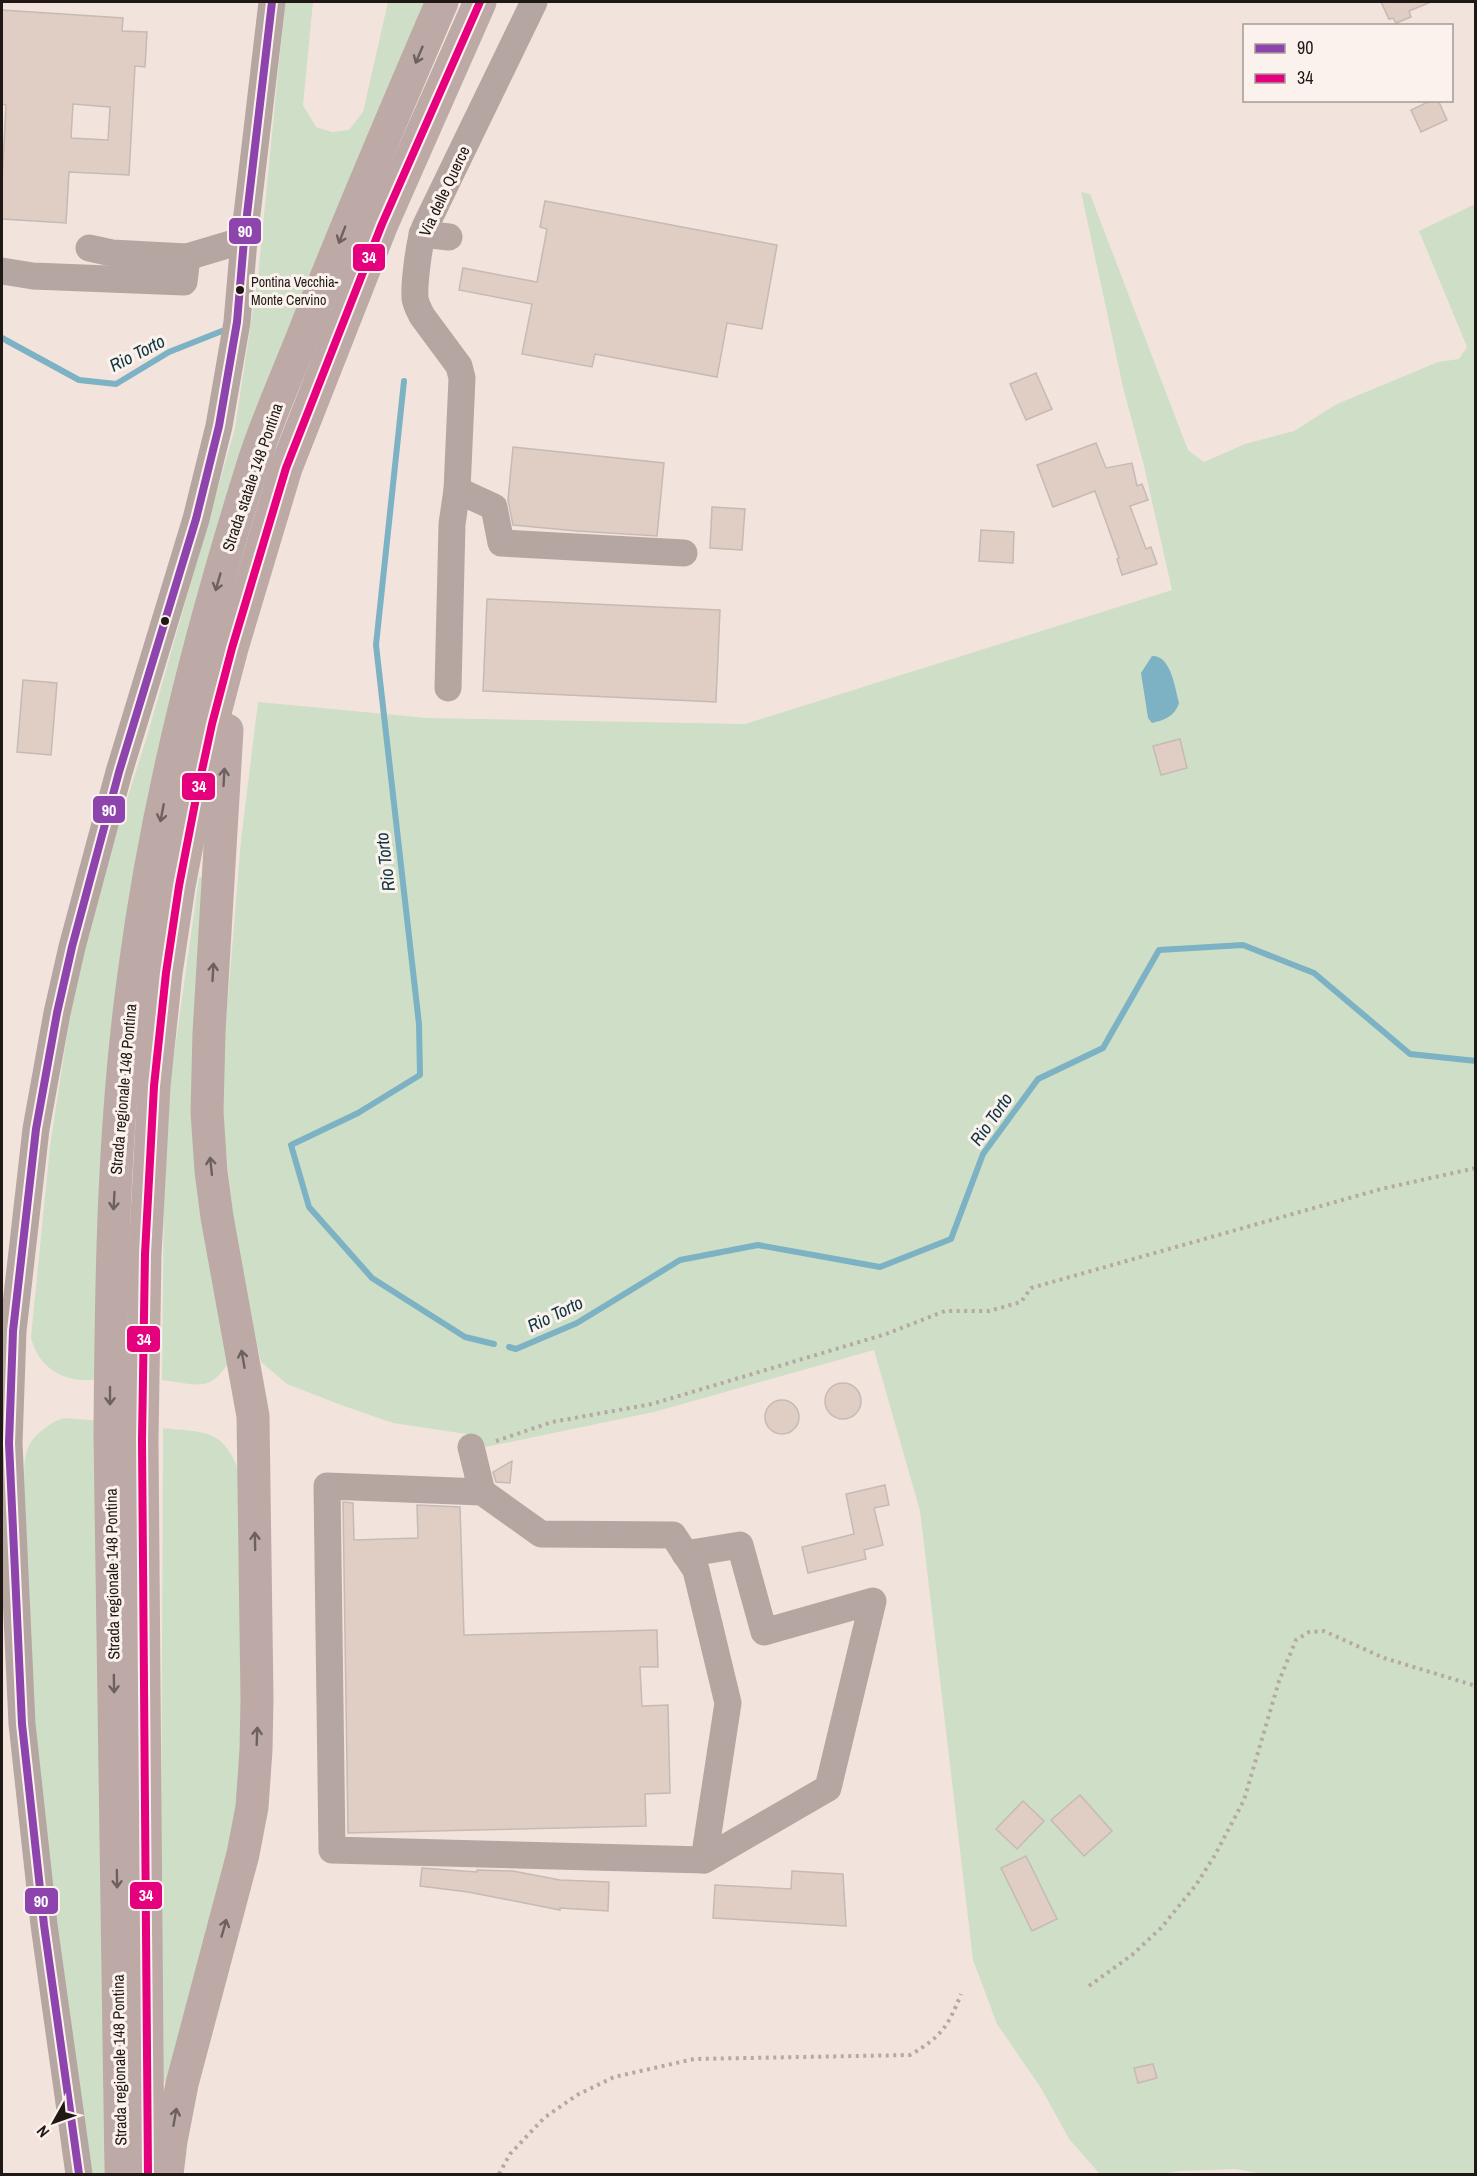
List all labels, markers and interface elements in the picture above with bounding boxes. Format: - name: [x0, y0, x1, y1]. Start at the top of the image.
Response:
- legend: [1243, 24, 1453, 102]
- text: 90: [1297, 35, 1313, 60]
- one-way arrow: [413, 46, 424, 64]
- text: 34: [1297, 65, 1313, 90]
- street label: Via delle Querce: [413, 142, 475, 240]
- line badge: 90: [228, 217, 262, 245]
- text: 90: [238, 220, 252, 242]
- one-way arrow: [336, 225, 347, 243]
- line badge: 34: [352, 243, 386, 272]
- text: 34: [362, 246, 377, 268]
- place label: Pontina Vecchia- Monte Cervino: [251, 273, 339, 309]
- marker: Pontina Vecchia- Monte Cervino: [234, 284, 246, 296]
- water label: Rio Torto: [105, 328, 169, 378]
- street label: Strada statale 148 Pontina: [216, 399, 288, 554]
- one-way arrow: [212, 573, 223, 592]
- unlabelled marker: [159, 615, 171, 627]
- one-way arrow: [219, 768, 230, 788]
- line badge: 34: [181, 772, 216, 801]
- text: 34: [192, 775, 207, 797]
- line badge: 90: [92, 795, 126, 824]
- text: 90: [102, 799, 116, 821]
- one-way arrow: [156, 802, 167, 822]
- water label: Rio Torto: [369, 831, 401, 893]
- one-way arrow: [207, 962, 218, 982]
- street label: Strada regionale 148 Pontina: [105, 1002, 141, 1175]
- water label: Rio Torto: [964, 1088, 1018, 1150]
- one-way arrow: [205, 1157, 216, 1177]
- one-way arrow: [109, 1190, 120, 1210]
- water label: Rio Torto: [523, 1290, 587, 1338]
- line badge: 34: [126, 1325, 161, 1353]
- text: 34: [137, 1328, 152, 1350]
- one-way arrow: [237, 1349, 248, 1369]
- one-way arrow: [105, 1385, 116, 1405]
- street label: Strada regionale 148 Pontina: [99, 1487, 124, 1660]
- one-way arrow: [249, 1532, 261, 1552]
- one-way arrow: [108, 1673, 120, 1693]
- one-way arrow: [251, 1727, 262, 1747]
- one-way arrow: [111, 1868, 122, 1888]
- line badge: 34: [129, 1881, 163, 1910]
- text: 34: [139, 1884, 154, 1906]
- line badge: 90: [24, 1887, 59, 1915]
- text: 90: [34, 1890, 48, 1912]
- one-way arrow: [219, 1919, 230, 1938]
- street label: Strada regionale 148 Pontina: [106, 1973, 131, 2146]
- north arrow: [24, 2092, 84, 2152]
- one-way arrow: [170, 2107, 181, 2127]
- text: N: [31, 2121, 54, 2142]

